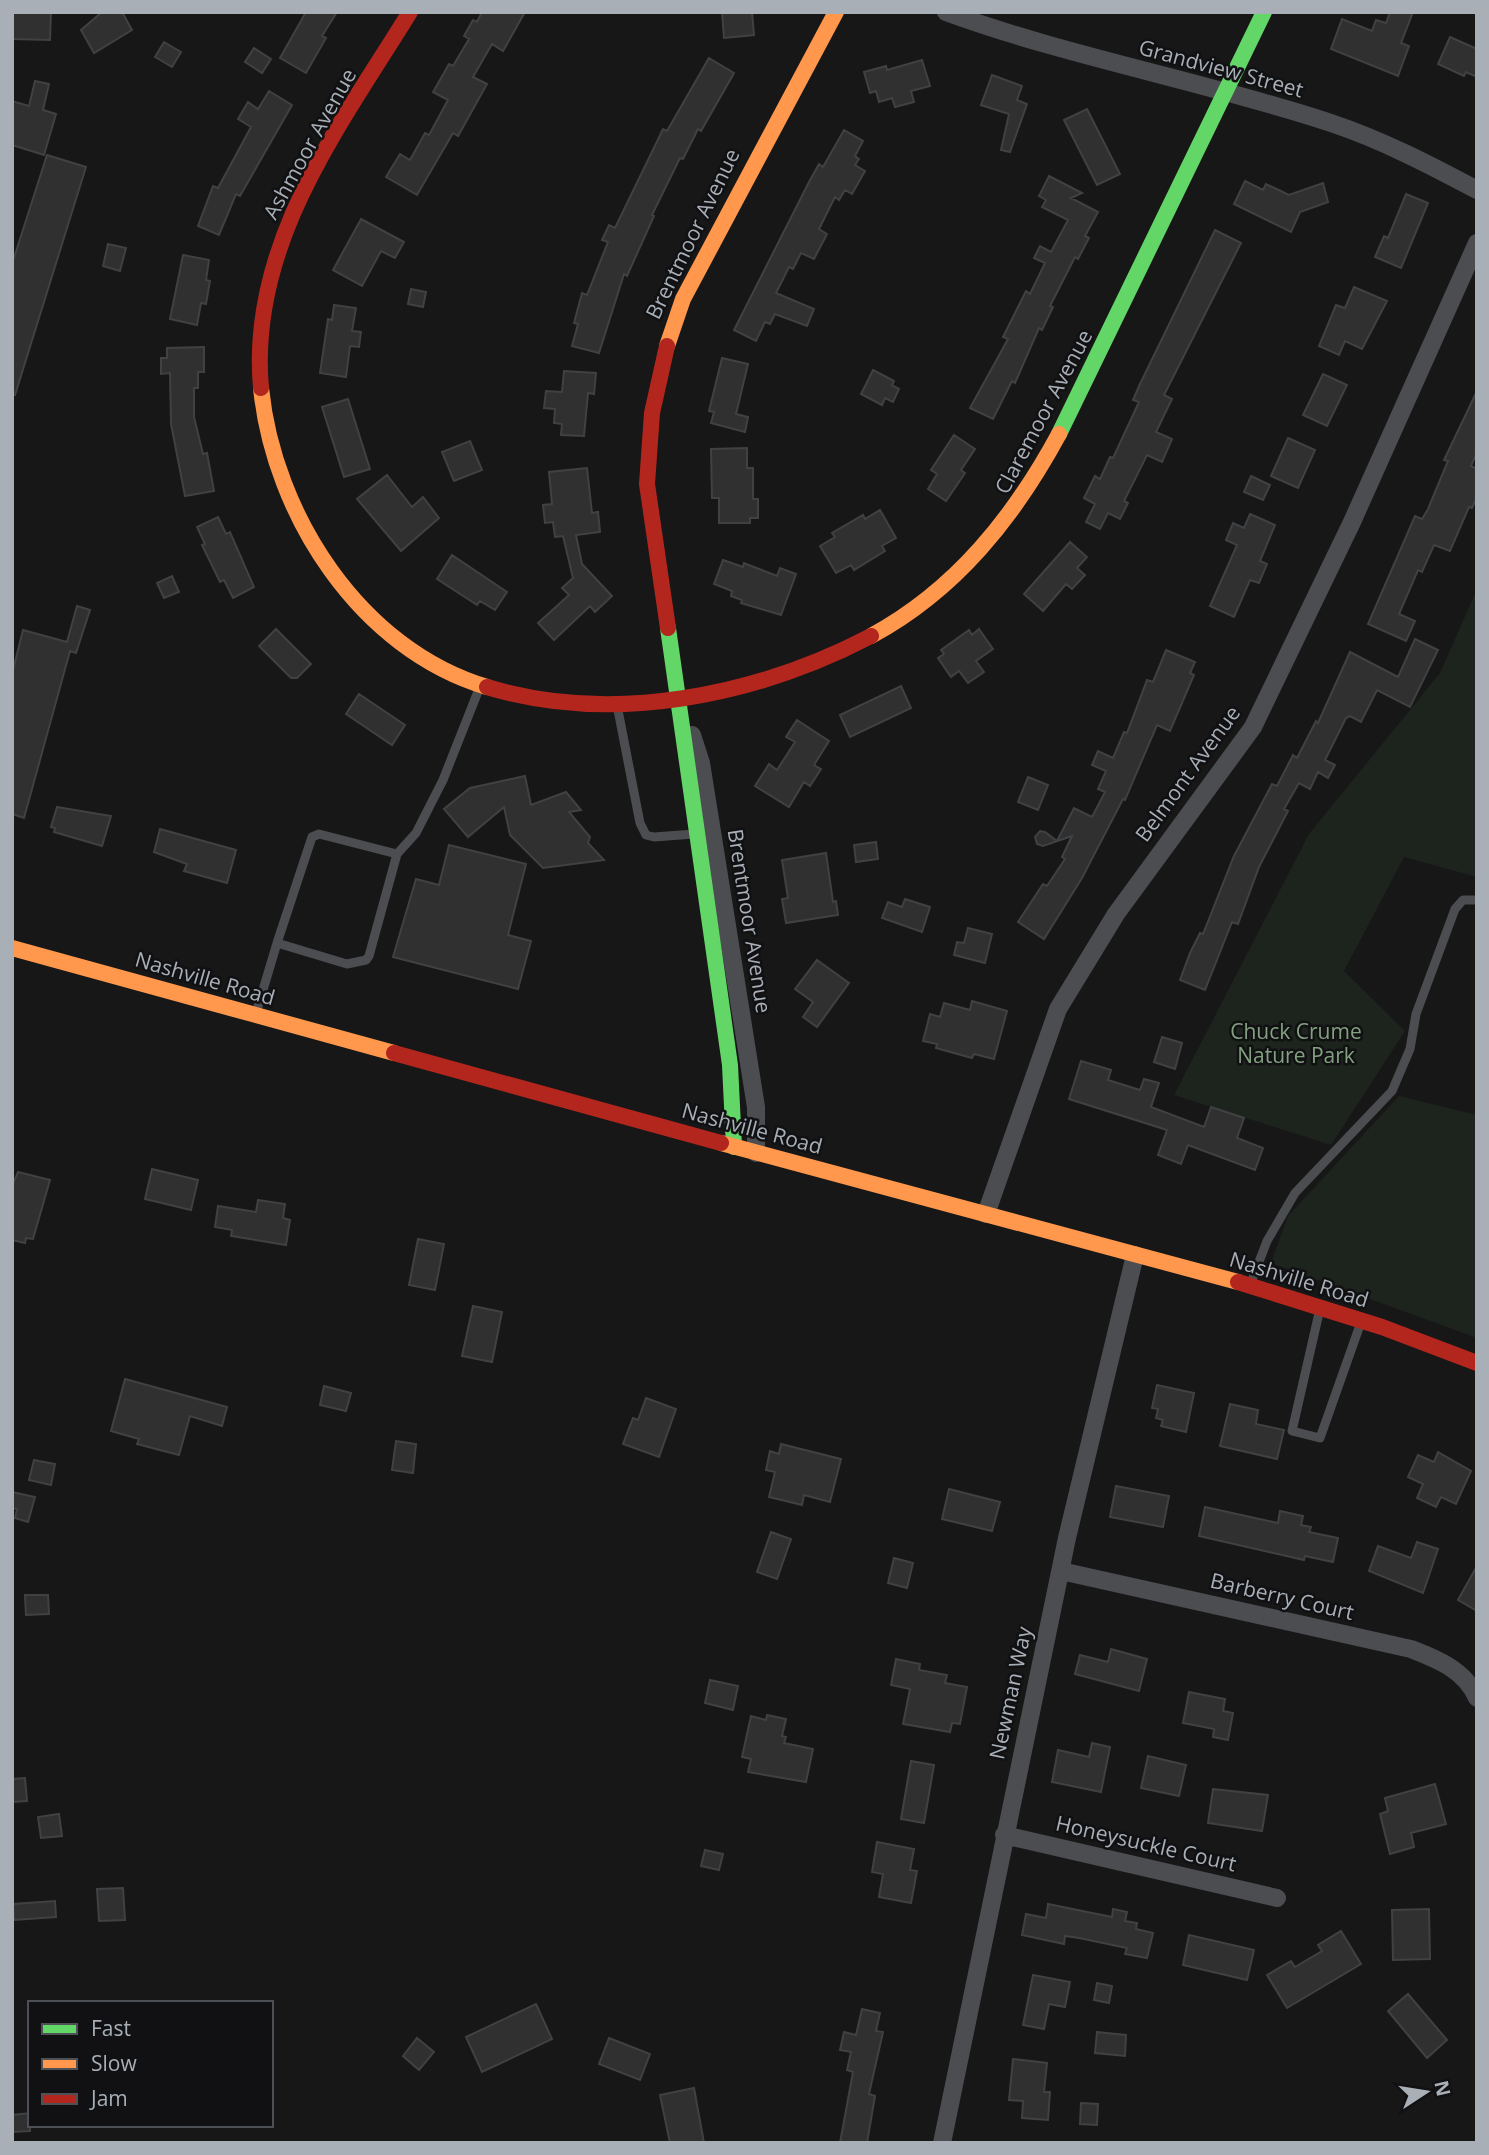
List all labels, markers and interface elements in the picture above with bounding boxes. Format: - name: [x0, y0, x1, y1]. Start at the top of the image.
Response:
- street label: Grandview Street: [1136, 33, 1307, 103]
- street label: Ashmoor Avenue: [256, 63, 362, 224]
- street label: Brentmoor Avenue: [639, 144, 745, 323]
- street label: Claremoor Avenue: [988, 324, 1098, 499]
- street label: Belmont Avenue: [1128, 700, 1246, 847]
- street label: Brentmoor Avenue: [722, 827, 778, 1015]
- street label: Nashville Road: [132, 945, 278, 1011]
- park label: Chuck Crume Nature Park: [1230, 1017, 1362, 1069]
- street label: Nashville Road: [679, 1096, 825, 1160]
- street label: Nashville Road: [1226, 1245, 1372, 1314]
- street label: Barberry Court: [1208, 1566, 1357, 1626]
- street label: Newman Way: [982, 1623, 1038, 1762]
- street label: Honeysuckle Court: [1053, 1809, 1239, 1877]
- legend: [28, 2001, 273, 2127]
- text: Fast: [91, 2014, 131, 2042]
- text: Slow: [91, 2049, 137, 2077]
- north arrow: [1391, 2057, 1461, 2127]
- text: N: [1428, 2078, 1457, 2099]
- text: Jam: [89, 2084, 128, 2112]

